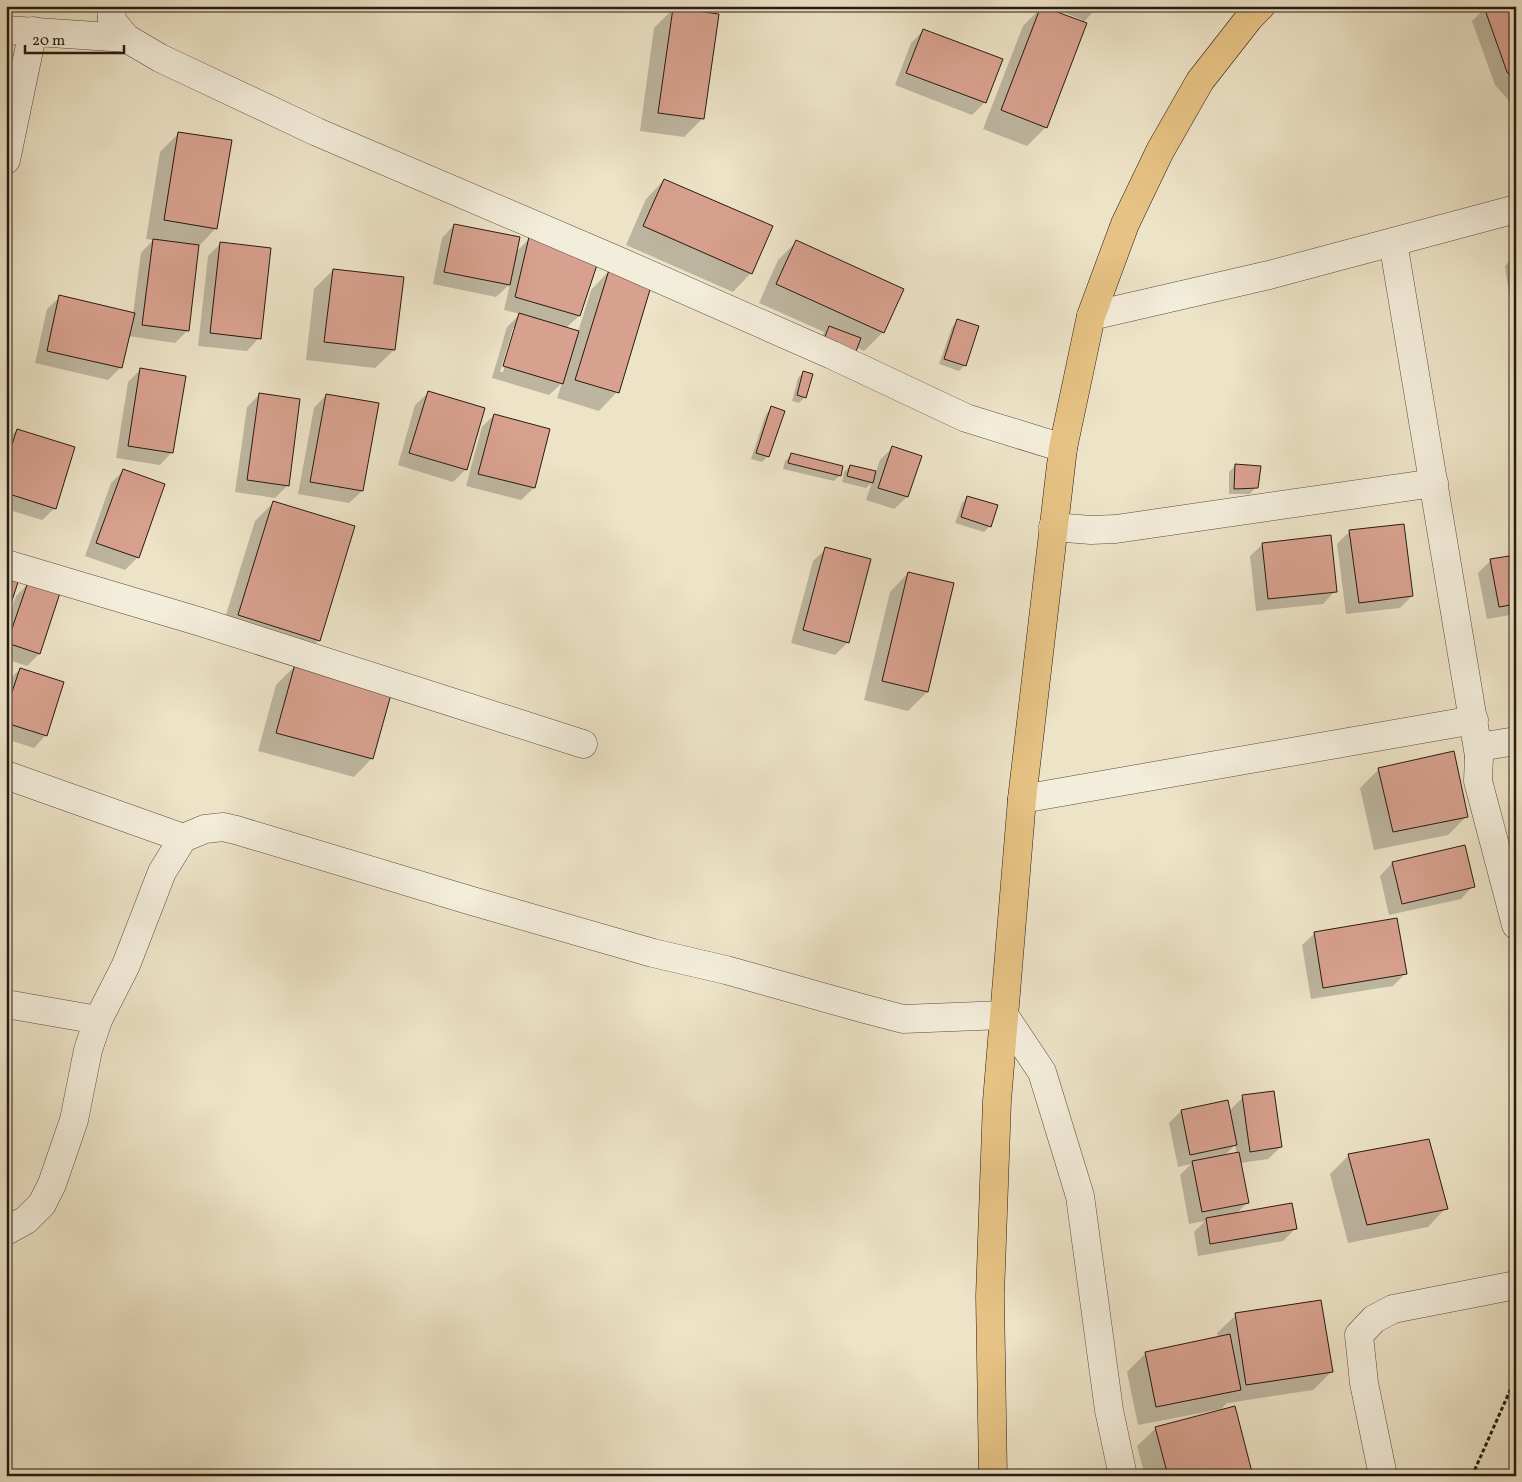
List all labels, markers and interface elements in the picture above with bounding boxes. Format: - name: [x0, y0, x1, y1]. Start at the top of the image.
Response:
- scale bar: [25, 22, 124, 54]
- text: 20 m: [32, 31, 65, 52]

